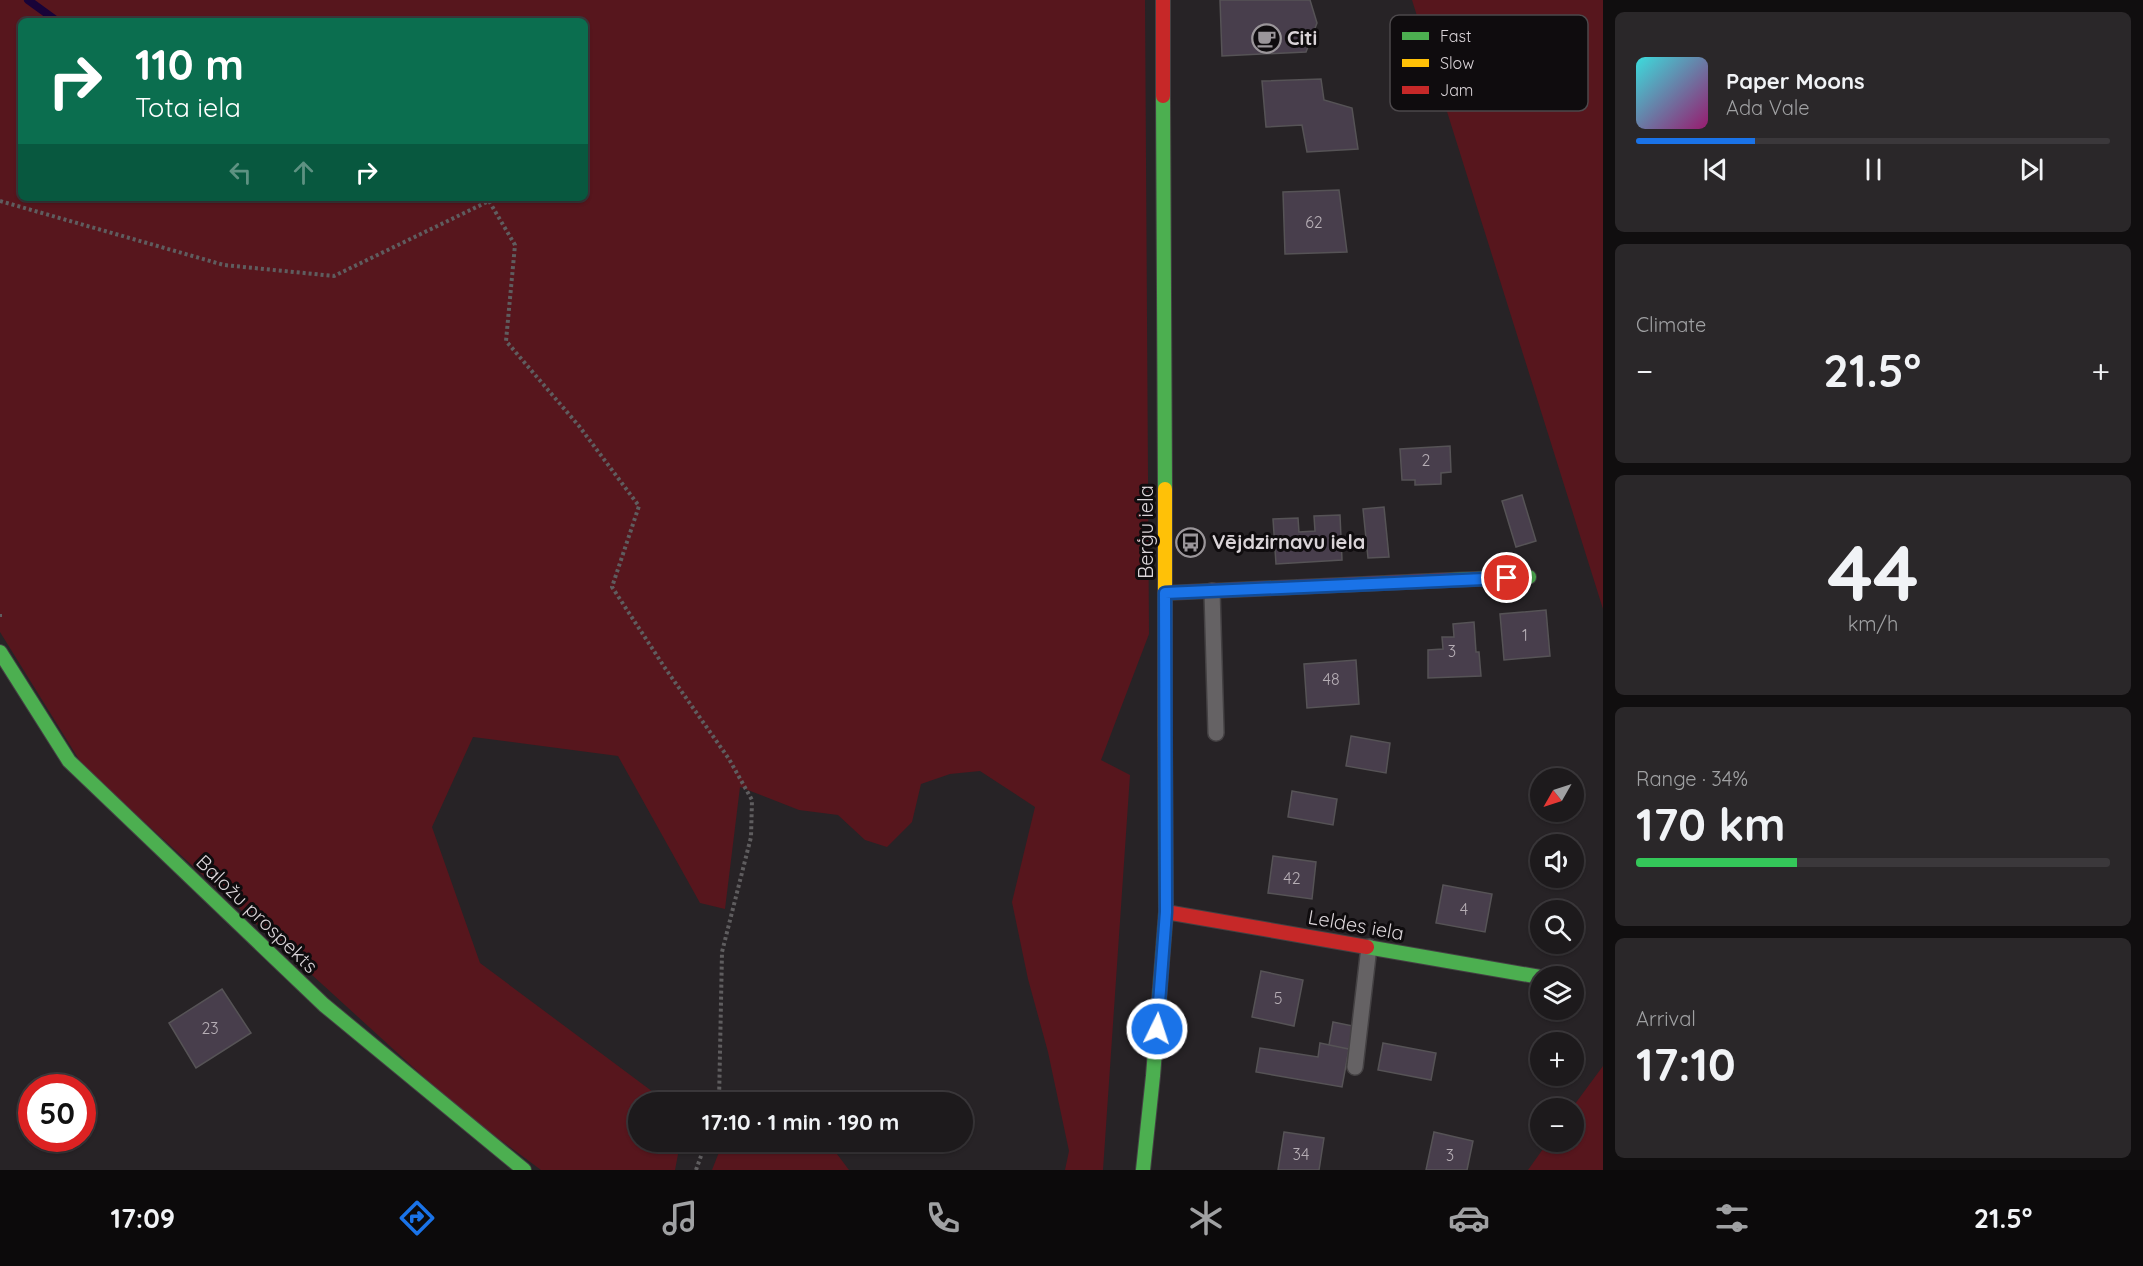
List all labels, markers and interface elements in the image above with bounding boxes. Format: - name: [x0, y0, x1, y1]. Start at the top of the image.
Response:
- legend: [1390, 15, 1588, 111]
- cafe icon: Citi: [1250, 22, 1282, 54]
- place label: Citi: [1287, 25, 1317, 50]
- text: Fast: [1440, 26, 1471, 46]
- text: 110 m: [135, 38, 244, 91]
- icon: right: [36, 42, 114, 120]
- text: Slow: [1440, 53, 1474, 73]
- text: Paper Moons: [1726, 67, 1865, 95]
- text: Jam: [1440, 80, 1473, 100]
- text: Tota iela: [135, 90, 241, 124]
- text: Ada Vale: [1726, 95, 1810, 120]
- icon: previous: [1699, 153, 1732, 186]
- icon: pause: [1857, 153, 1890, 186]
- icon: next: [2015, 153, 2048, 186]
- icon: left: [224, 156, 257, 189]
- icon: ahead: [287, 156, 320, 189]
- icon: right: [350, 156, 383, 189]
- house number: 62: [1305, 212, 1323, 232]
- text: Climate: [1636, 312, 1706, 337]
- text: 21.5°: [1823, 342, 1921, 398]
- text: −: [1636, 350, 1653, 391]
- text: +: [2091, 350, 2110, 391]
- house number: 2: [1422, 450, 1431, 470]
- street label: Berģu iela: [1133, 485, 1158, 579]
- text: 44: [1827, 523, 1919, 621]
- bus stop icon: Vējdzirnavu iela: [1175, 526, 1207, 558]
- place label: Vējdzirnavu iela: [1212, 529, 1365, 554]
- pin: [1481, 552, 1532, 603]
- icon: arrive: [1490, 561, 1523, 594]
- text: km/h: [1848, 611, 1898, 636]
- house number: 1: [1522, 625, 1528, 645]
- house number: 3: [1448, 641, 1456, 661]
- house number: 48: [1322, 669, 1340, 689]
- text: Range · 34%: [1636, 766, 1748, 791]
- north arrow: [1530, 768, 1584, 822]
- map controls: [1530, 768, 1584, 1152]
- text: 170 km: [1636, 796, 1786, 852]
- button: sound: [1530, 834, 1584, 888]
- street label: Baložu prospekts: [191, 849, 323, 978]
- house number: 42: [1283, 868, 1301, 888]
- house number: 4: [1460, 899, 1468, 919]
- button: search: [1530, 900, 1584, 954]
- street label: Leldes iela: [1306, 904, 1406, 945]
- button: layers: [1530, 966, 1584, 1020]
- house number: 5: [1274, 988, 1282, 1008]
- position arrow: [1125, 997, 1189, 1061]
- text: Arrival: [1636, 1006, 1696, 1031]
- house number: 23: [201, 1018, 219, 1038]
- button: +: [1530, 1032, 1584, 1086]
- text: 17:10: [1636, 1036, 1736, 1092]
- speed limit sign: 50: [18, 1074, 96, 1152]
- button: −: [1530, 1098, 1584, 1152]
- text: 17:10 · 1 min · 190 m: [702, 1108, 899, 1136]
- house number: 34: [1293, 1144, 1309, 1164]
- house number: 3: [1446, 1145, 1454, 1165]
- icon: directions: [396, 1197, 438, 1239]
- icon: music: [659, 1197, 701, 1239]
- icon: phone: [922, 1197, 964, 1239]
- icon: climate: [1185, 1197, 1227, 1239]
- icon: car: [1448, 1197, 1490, 1239]
- icon: filters: [1711, 1197, 1753, 1239]
- text: 17:09: [110, 1201, 175, 1235]
- text: 21.5°: [1974, 1201, 2032, 1235]

